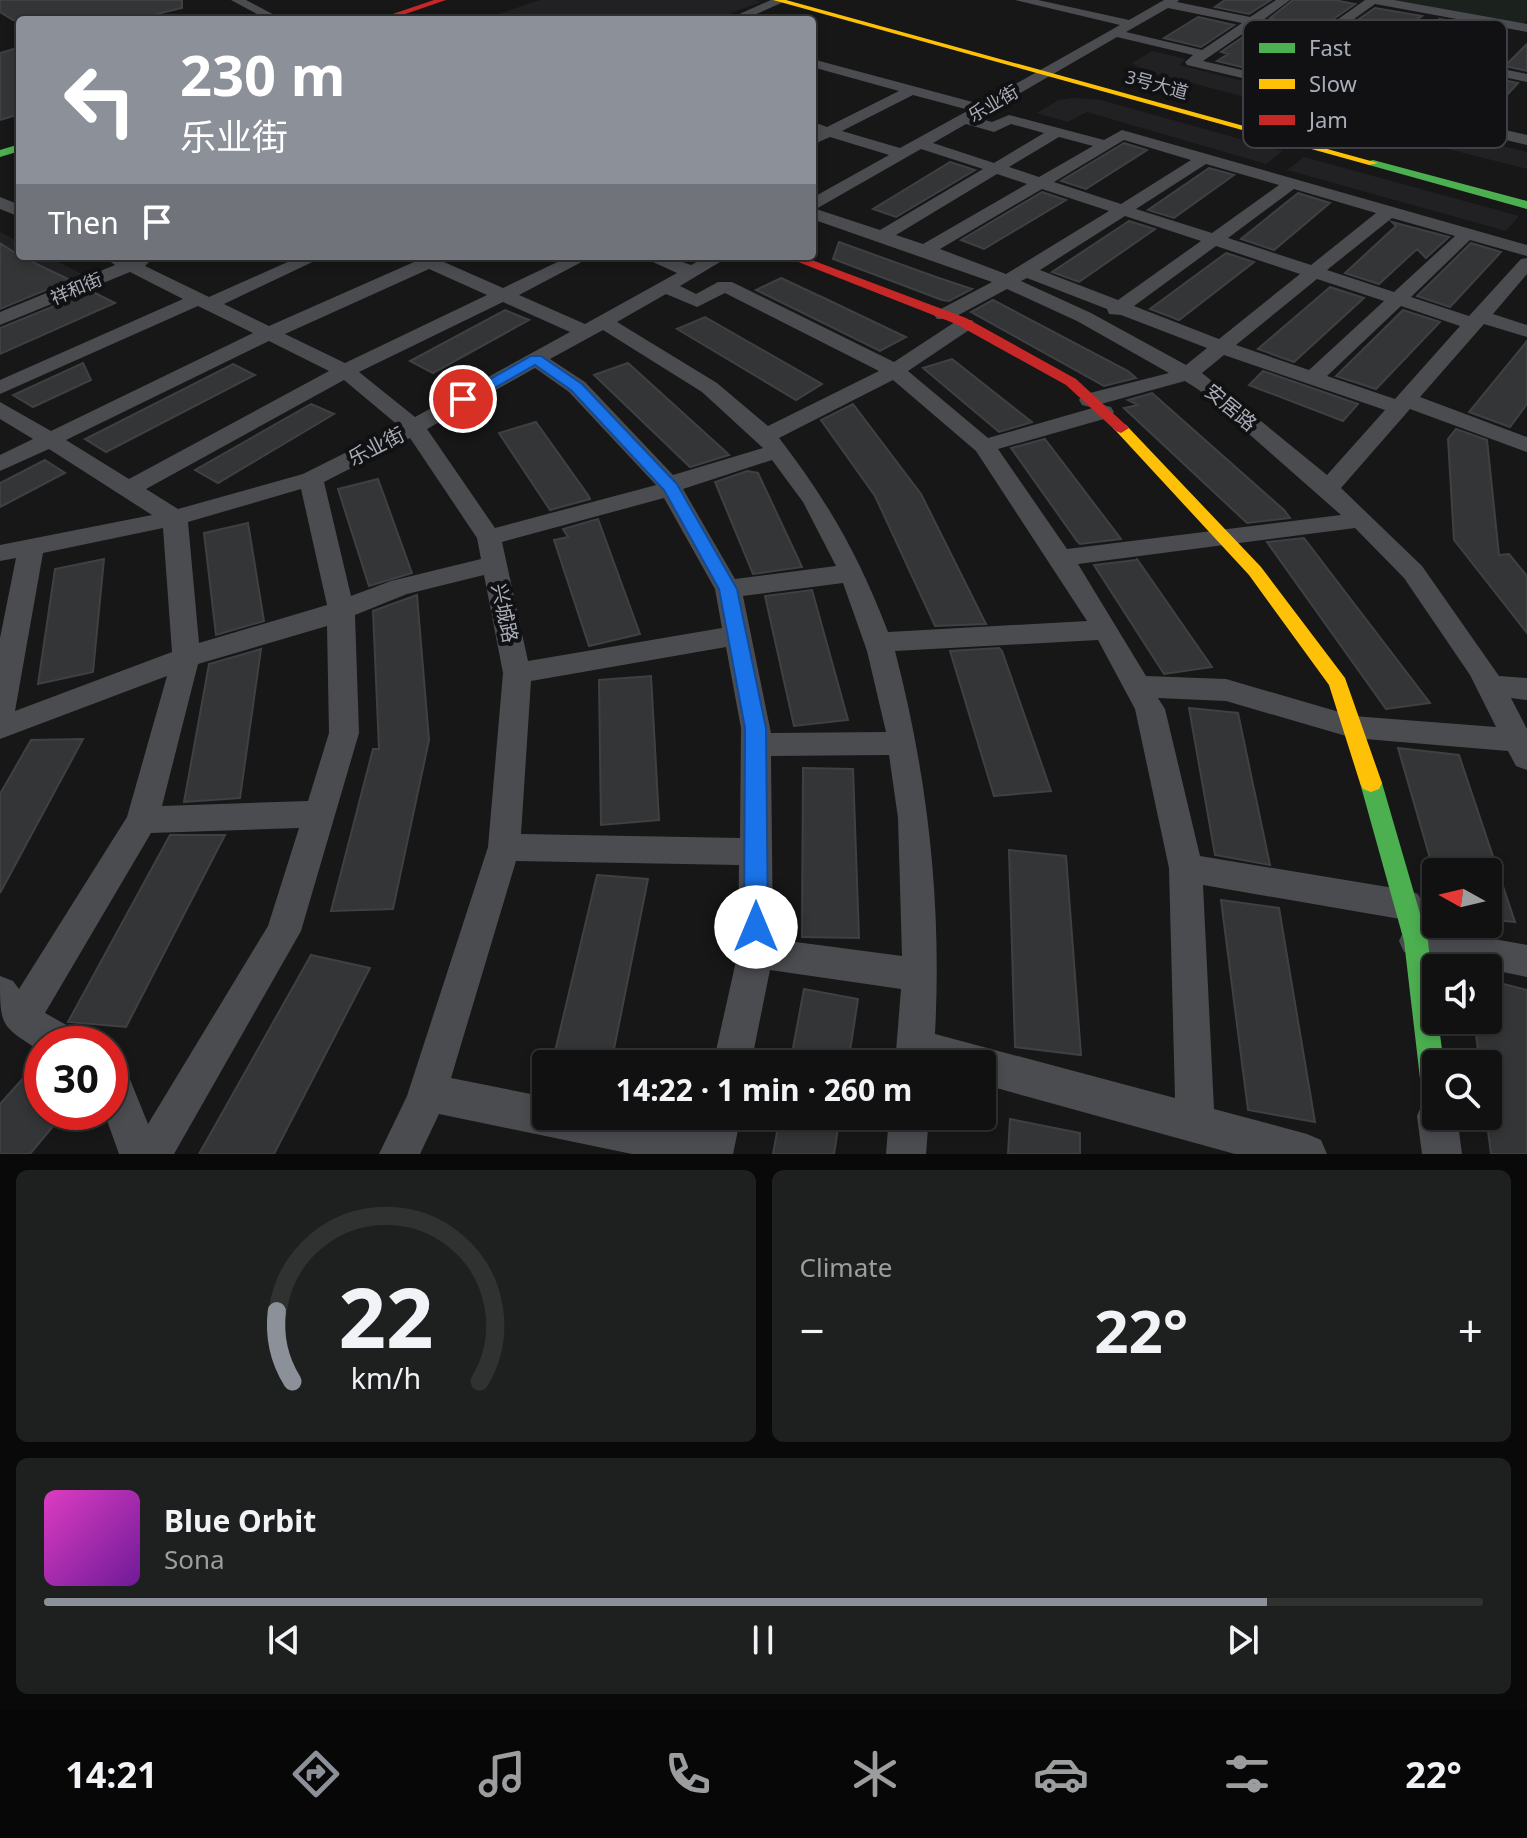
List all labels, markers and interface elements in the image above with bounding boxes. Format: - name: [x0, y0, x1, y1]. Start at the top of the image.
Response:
- legend: [1243, 20, 1507, 148]
- text: Fast: [1309, 32, 1351, 62]
- text: 230 m: [180, 36, 345, 112]
- icon: left: [48, 48, 152, 152]
- street label: 3号大道: [1123, 64, 1191, 104]
- text: Slow: [1309, 68, 1358, 98]
- street label: 乐业街: [964, 79, 1022, 127]
- text: Jam: [1307, 104, 1348, 134]
- text: 乐业街: [180, 112, 288, 161]
- icon: arrive: [135, 200, 179, 244]
- text: Then: [48, 202, 119, 243]
- street label: 祥和街: [46, 266, 106, 310]
- pin: [429, 365, 497, 433]
- icon: arrive: [441, 377, 485, 421]
- street label: 安居路: [1199, 377, 1263, 437]
- street label: 乐业街: [343, 420, 409, 472]
- street label: 兴城路: [486, 581, 524, 645]
- north arrow: [1422, 858, 1502, 938]
- map controls: [1422, 858, 1502, 1130]
- position arrow: [714, 885, 798, 969]
- button: sound: [1422, 954, 1502, 1034]
- speed limit sign: 30: [24, 1026, 128, 1130]
- button: search: [1422, 1050, 1502, 1130]
- text: 14:22 · 1 min · 260 m: [616, 1069, 912, 1110]
- text: Climate: [800, 1249, 892, 1285]
- text: 22: [338, 1259, 433, 1372]
- text: 22°: [1094, 1289, 1188, 1371]
- text: −: [800, 1300, 825, 1360]
- text: +: [1458, 1300, 1483, 1360]
- text: km/h: [351, 1358, 421, 1397]
- text: Blue Orbit: [164, 1500, 316, 1541]
- text: Sona: [164, 1541, 225, 1577]
- icon: previous: [262, 1618, 306, 1662]
- icon: pause: [741, 1618, 785, 1662]
- icon: next: [1221, 1618, 1265, 1662]
- icon: directions: [288, 1746, 344, 1802]
- icon: music: [474, 1746, 530, 1802]
- icon: phone: [660, 1746, 716, 1802]
- icon: climate: [847, 1746, 903, 1802]
- icon: car: [1033, 1746, 1089, 1802]
- icon: filters: [1219, 1746, 1275, 1802]
- text: 14:21: [65, 1750, 158, 1799]
- text: 22°: [1405, 1750, 1462, 1799]

